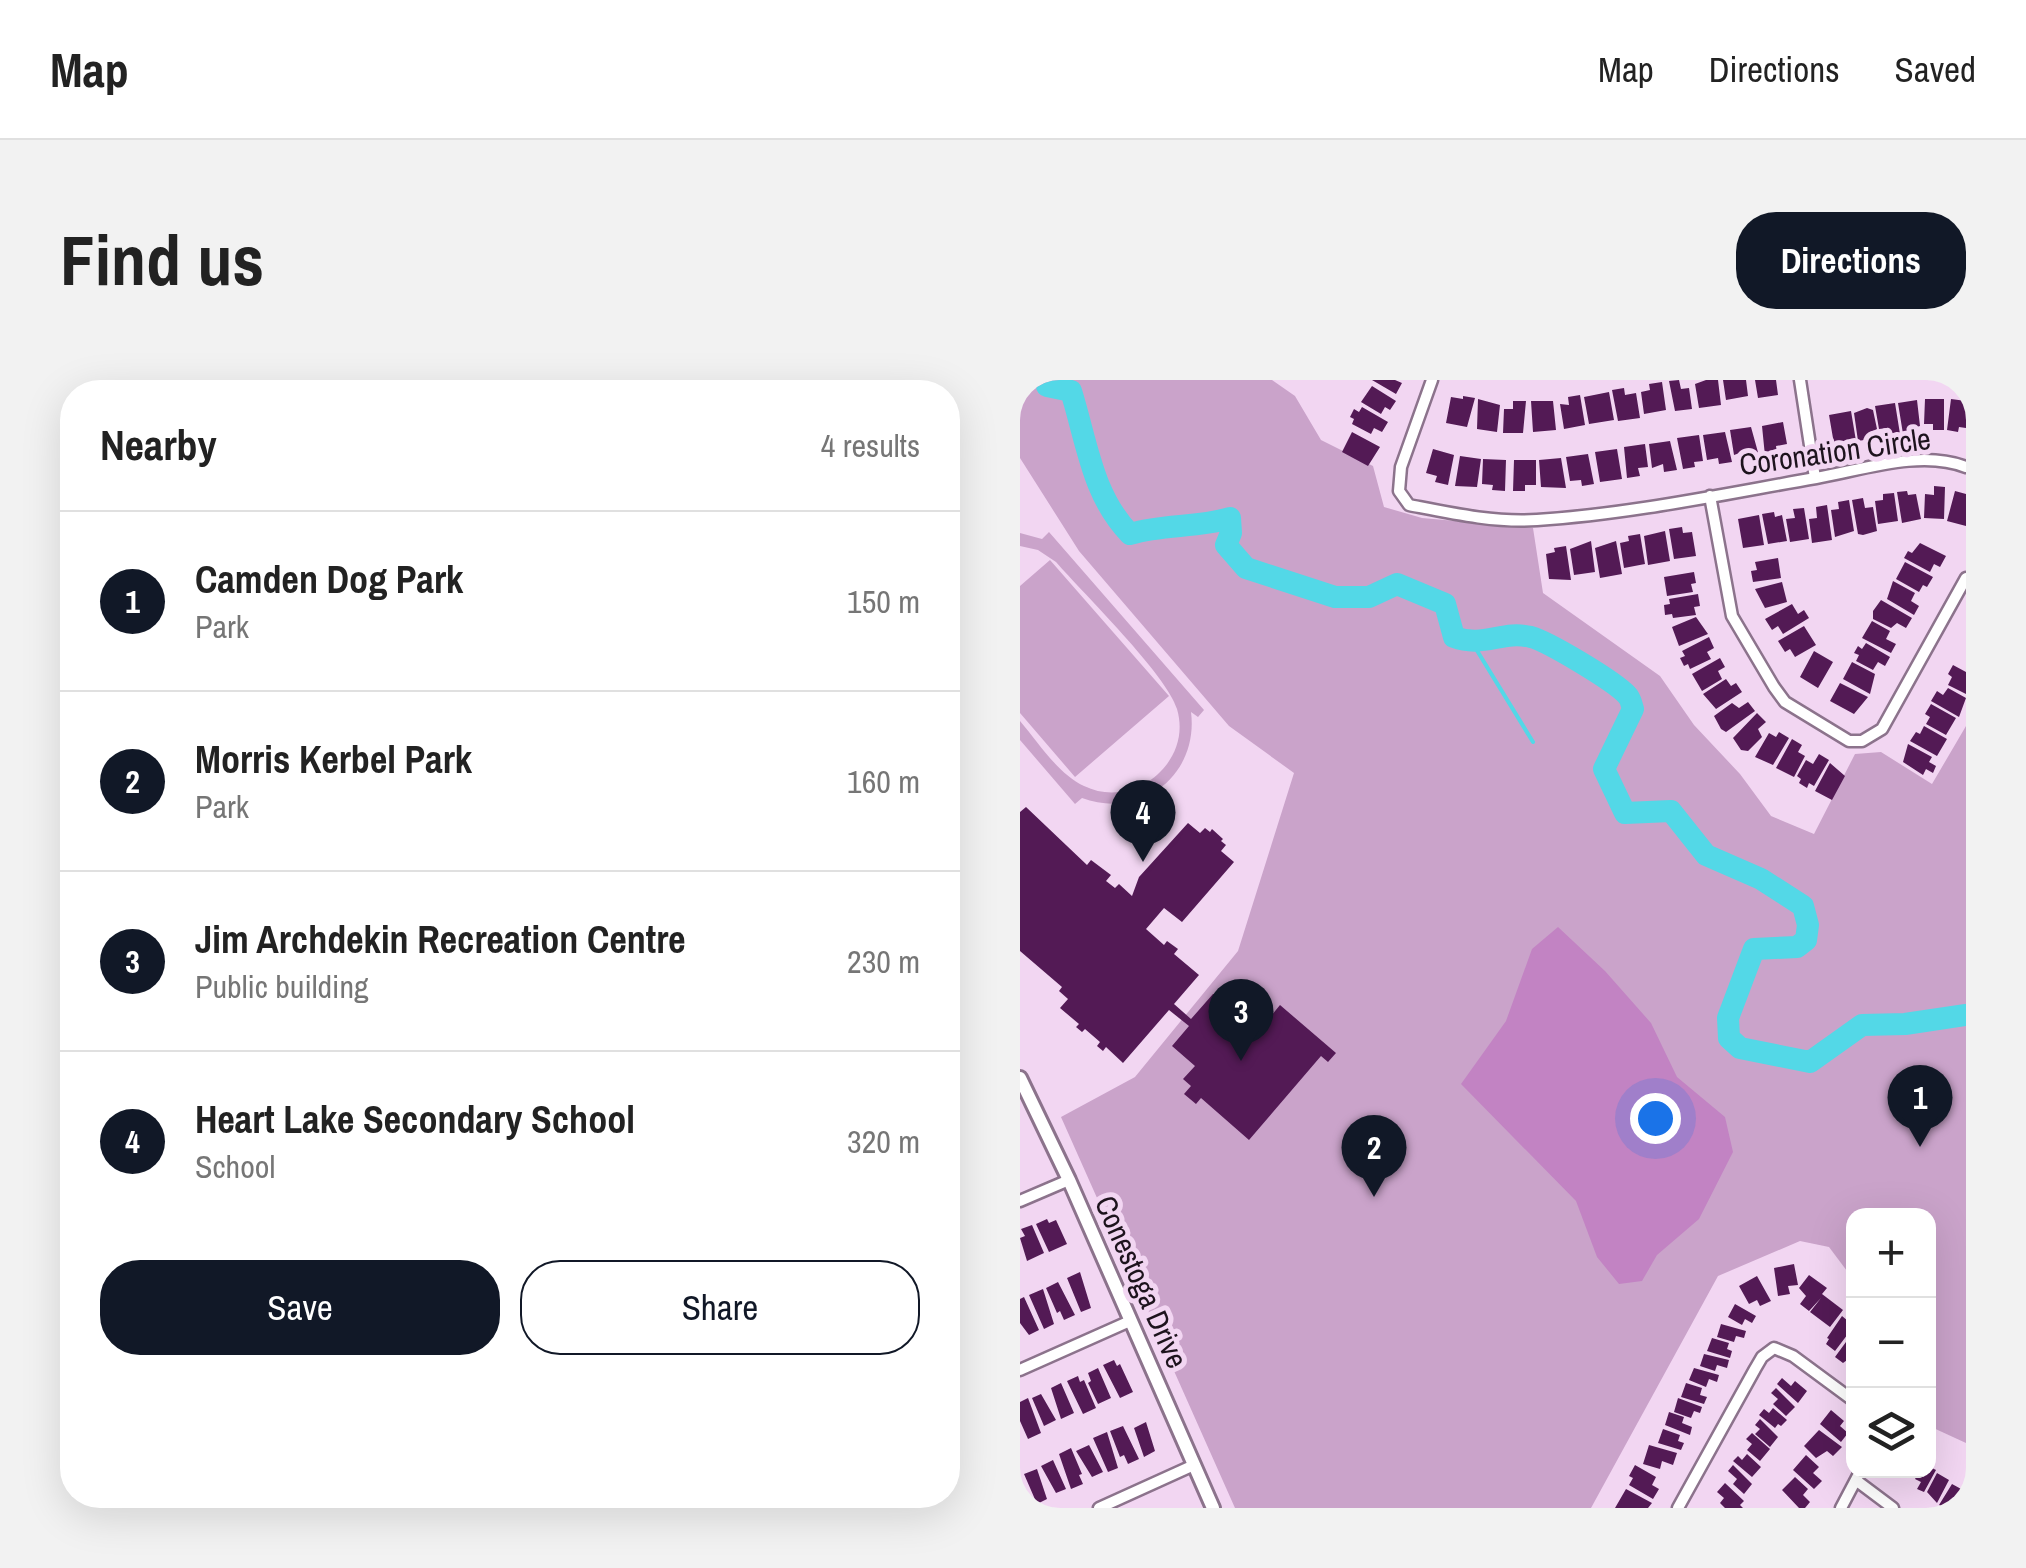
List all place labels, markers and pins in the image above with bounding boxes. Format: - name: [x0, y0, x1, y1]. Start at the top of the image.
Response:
- pin: 4: [1110, 780, 1176, 862]
- pin: 3: [1208, 978, 1274, 1061]
- pin: 1: [1888, 1064, 1952, 1147]
- pin: 2: [1342, 1114, 1406, 1197]

